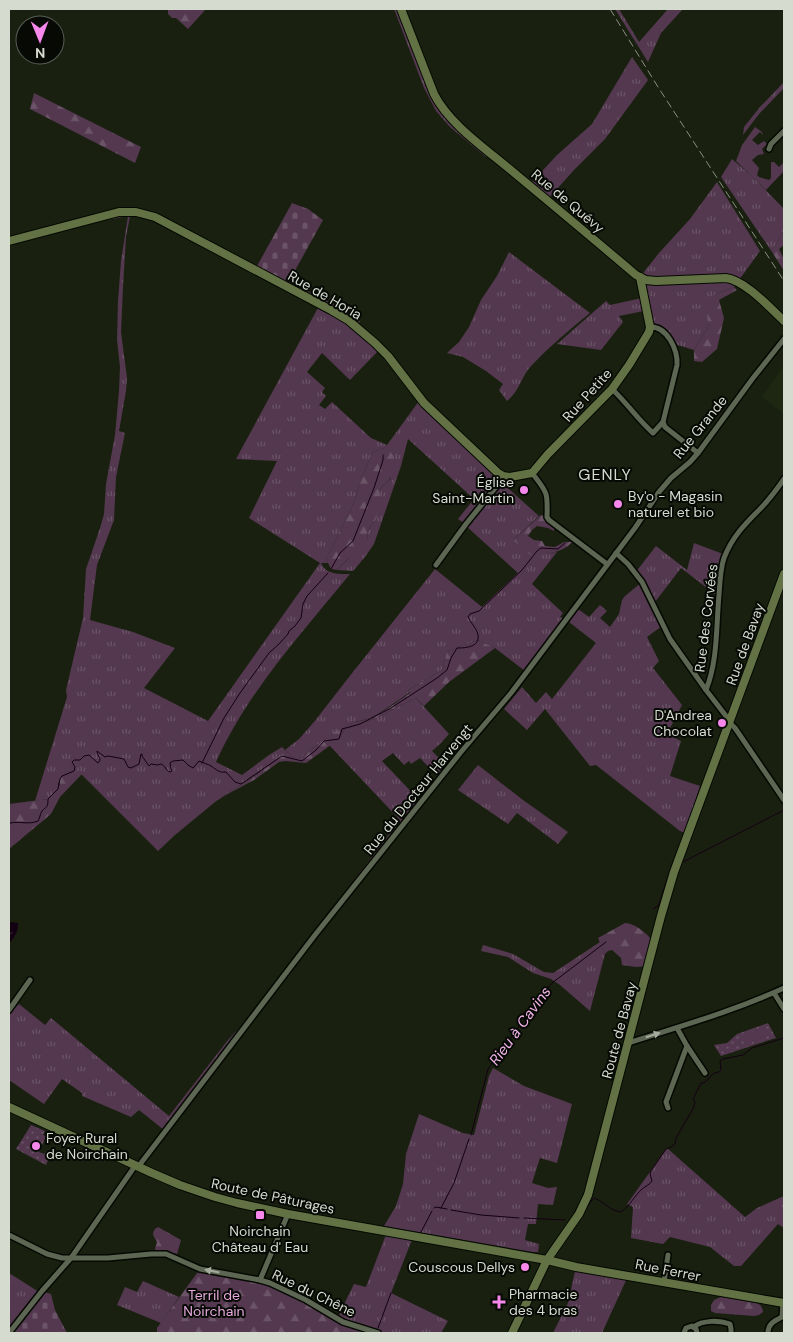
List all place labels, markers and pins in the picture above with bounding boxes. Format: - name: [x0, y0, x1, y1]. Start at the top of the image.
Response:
- place label: Église Saint-Martin: [432, 473, 514, 507]
- marker: Église Saint-Martin: [518, 484, 530, 496]
- place label: By'o - Magasin naturel et bio: [628, 487, 722, 521]
- marker: By'o - Magasin naturel et bio: [612, 498, 624, 510]
- place label: D'Andrea Chocolat: [653, 706, 712, 740]
- marker: D'Andrea Chocolat: [716, 717, 728, 729]
- place label: Foyer Rural de Noirchain: [46, 1129, 128, 1163]
- marker: Foyer Rural de Noirchain: [30, 1140, 42, 1152]
- marker: Noirchain Château d' Eau: [254, 1209, 266, 1221]
- place label: Noirchain Château d' Eau: [212, 1222, 308, 1256]
- place label: Couscous Dellys: [408, 1258, 515, 1276]
- marker: Couscous Dellys: [519, 1261, 531, 1273]
- place label: Pharmacie des 4 bras: [509, 1285, 577, 1319]
- marker: Pharmacie des 4 bras: [493, 1296, 505, 1308]

